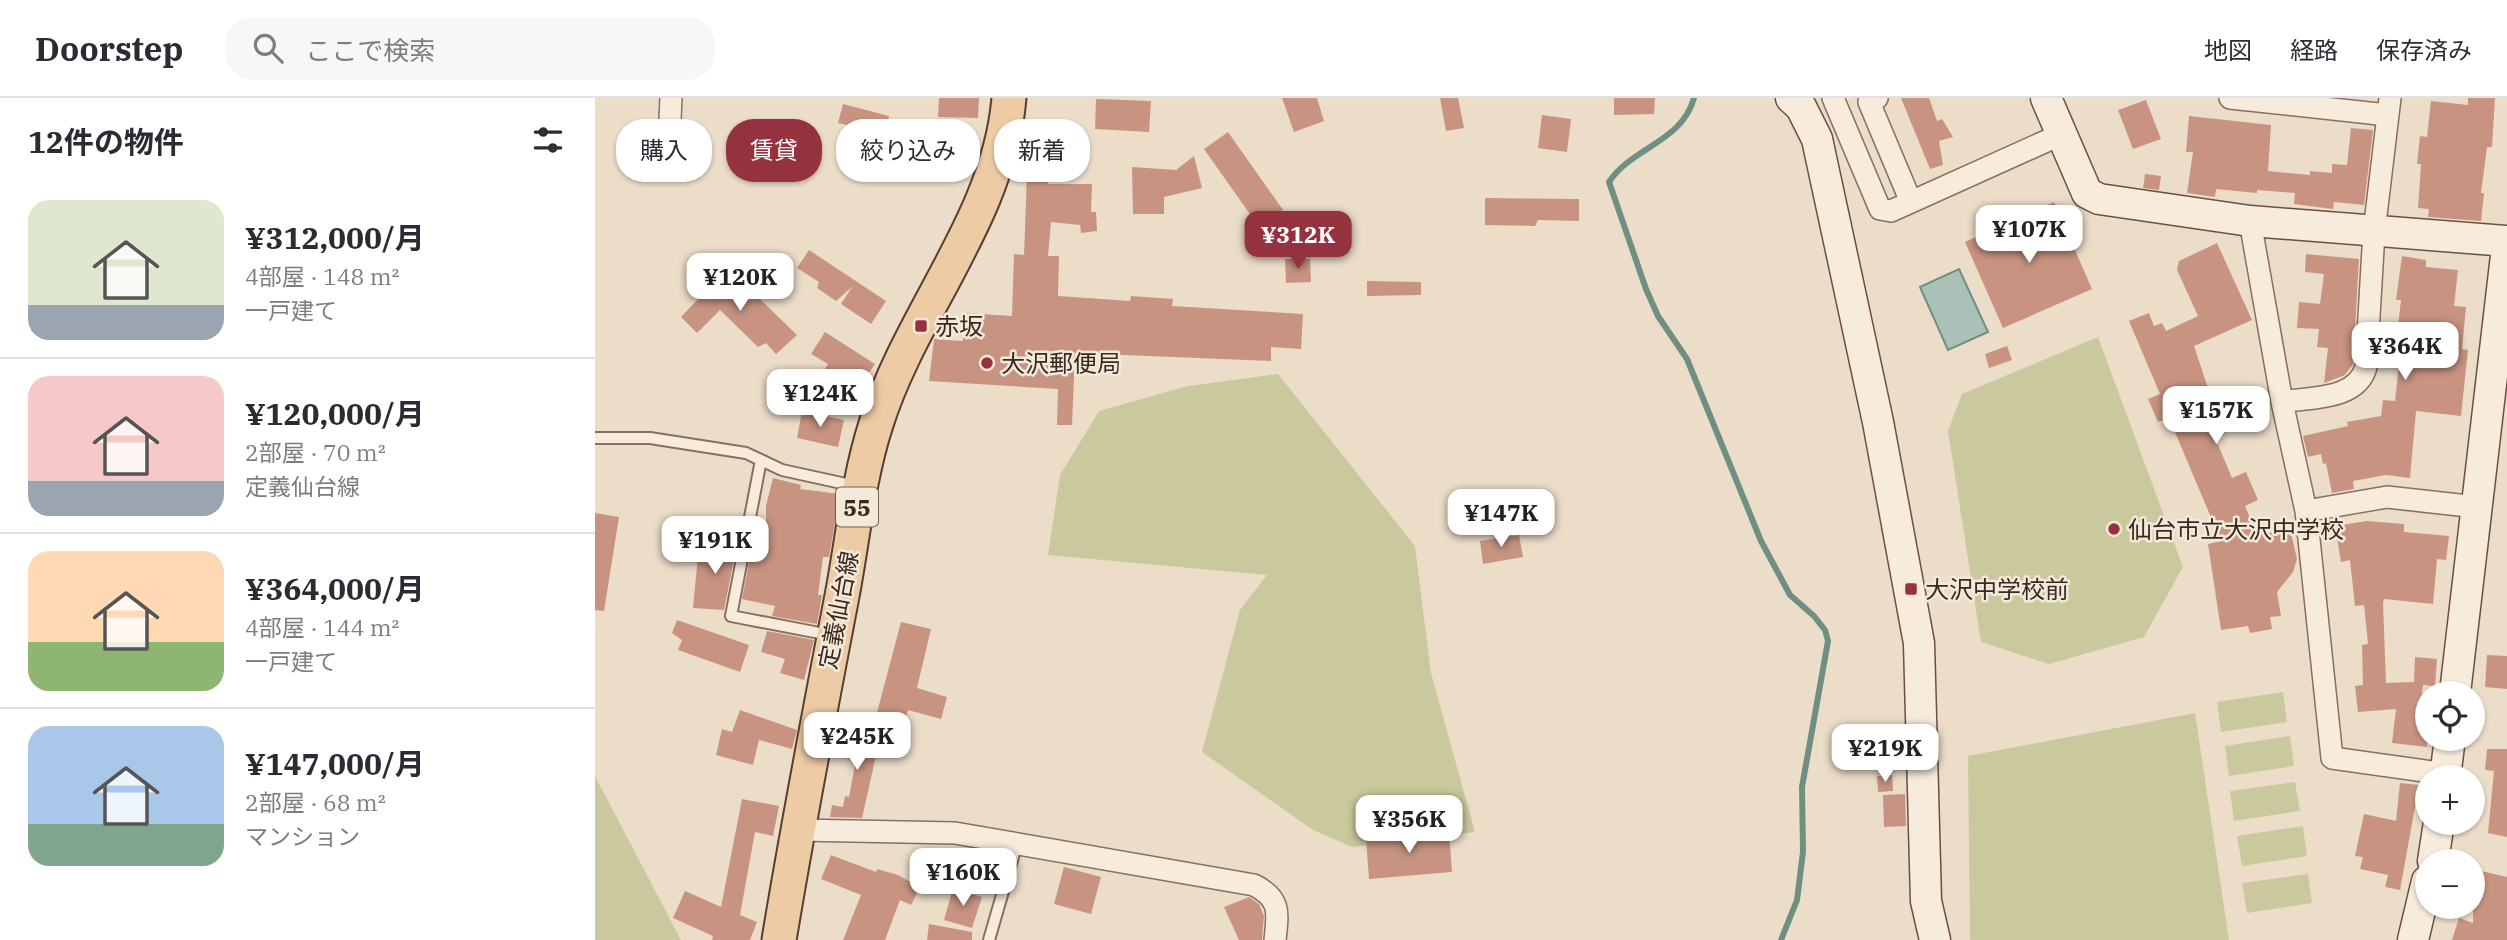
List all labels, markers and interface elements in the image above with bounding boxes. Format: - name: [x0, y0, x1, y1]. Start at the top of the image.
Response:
- search box: [225, 17, 715, 80]
- text: Doorstep: [35, 27, 183, 70]
- icon: search: [249, 29, 287, 67]
- text: ここで検索: [305, 33, 435, 67]
- text: 地図: [2204, 34, 2252, 66]
- text: 経路: [2290, 34, 2338, 66]
- text: 保存済み: [2376, 34, 2472, 66]
- chip: 購入: [616, 119, 712, 182]
- chip: 賃貸: [726, 119, 822, 182]
- chip: 絞り込み: [836, 119, 980, 182]
- chip: 新着: [994, 119, 1090, 182]
- icon: filters: [529, 121, 567, 159]
- text: 12件の物件: [28, 122, 184, 161]
- pin: ¥107K: [1980, 206, 2078, 265]
- pin: ¥312K: [1249, 212, 1347, 271]
- text: ¥107K: [1992, 213, 2066, 243]
- text: ¥312,000/月: [245, 218, 425, 257]
- text: ¥312K: [1261, 219, 1335, 249]
- icon: home: [84, 228, 168, 312]
- pin: ¥120K: [691, 254, 789, 313]
- text: 4部屋 · 148 m²: [245, 261, 400, 291]
- text: ¥120K: [703, 261, 777, 291]
- text: 一戸建て: [245, 295, 337, 325]
- place label: 赤坂: [935, 310, 983, 342]
- marker: 赤坂: [913, 318, 929, 334]
- pin: ¥364K: [2356, 322, 2454, 382]
- text: ¥364K: [2368, 330, 2442, 360]
- place label: 大沢郵便局: [1001, 347, 1121, 379]
- marker: 大沢郵便局: [979, 355, 995, 371]
- pin: ¥124K: [771, 370, 869, 429]
- text: ¥124K: [783, 377, 857, 407]
- pin: ¥157K: [2167, 386, 2265, 446]
- text: ¥120,000/月: [245, 394, 425, 433]
- text: ¥157K: [2179, 394, 2253, 424]
- icon: home: [84, 404, 168, 488]
- text: 2部屋 · 70 m²: [245, 437, 386, 467]
- text: 定義仙台線: [245, 471, 360, 501]
- road number: 55: [836, 488, 878, 526]
- pin: ¥147K: [1452, 490, 1550, 549]
- text: ¥147K: [1464, 497, 1538, 527]
- place label: 仙台市立大沢中学校: [2128, 513, 2344, 545]
- pin: ¥191K: [666, 517, 764, 576]
- marker: 仙台市立大沢中学校: [2106, 521, 2122, 537]
- text: ¥191K: [678, 524, 752, 554]
- street label: 定義仙台線: [811, 548, 865, 672]
- text: ¥364,000/月: [245, 569, 425, 608]
- place label: 大沢中学校前: [1925, 573, 2069, 605]
- icon: home: [84, 579, 168, 663]
- marker: 大沢中学校前: [1903, 581, 1919, 597]
- text: 4部屋 · 144 m²: [245, 612, 400, 642]
- text: 一戸建て: [245, 646, 337, 676]
- map controls: [2415, 681, 2485, 919]
- button: locate: [2415, 681, 2485, 751]
- pin: ¥245K: [808, 712, 906, 772]
- text: ¥245K: [820, 720, 894, 750]
- pin: ¥219K: [1836, 724, 1934, 784]
- text: ¥219K: [1848, 732, 1922, 762]
- text: ¥147,000/月: [245, 744, 425, 783]
- icon: home: [84, 754, 168, 838]
- button: +: [2415, 765, 2485, 835]
- text: 2部屋 · 68 m²: [245, 787, 386, 817]
- pin: ¥356K: [1360, 796, 1458, 855]
- text: ¥356K: [1372, 803, 1446, 833]
- text: マンション: [245, 821, 360, 851]
- pin: ¥160K: [914, 848, 1012, 908]
- button: −: [2415, 849, 2485, 919]
- text: ¥160K: [926, 856, 1000, 886]

